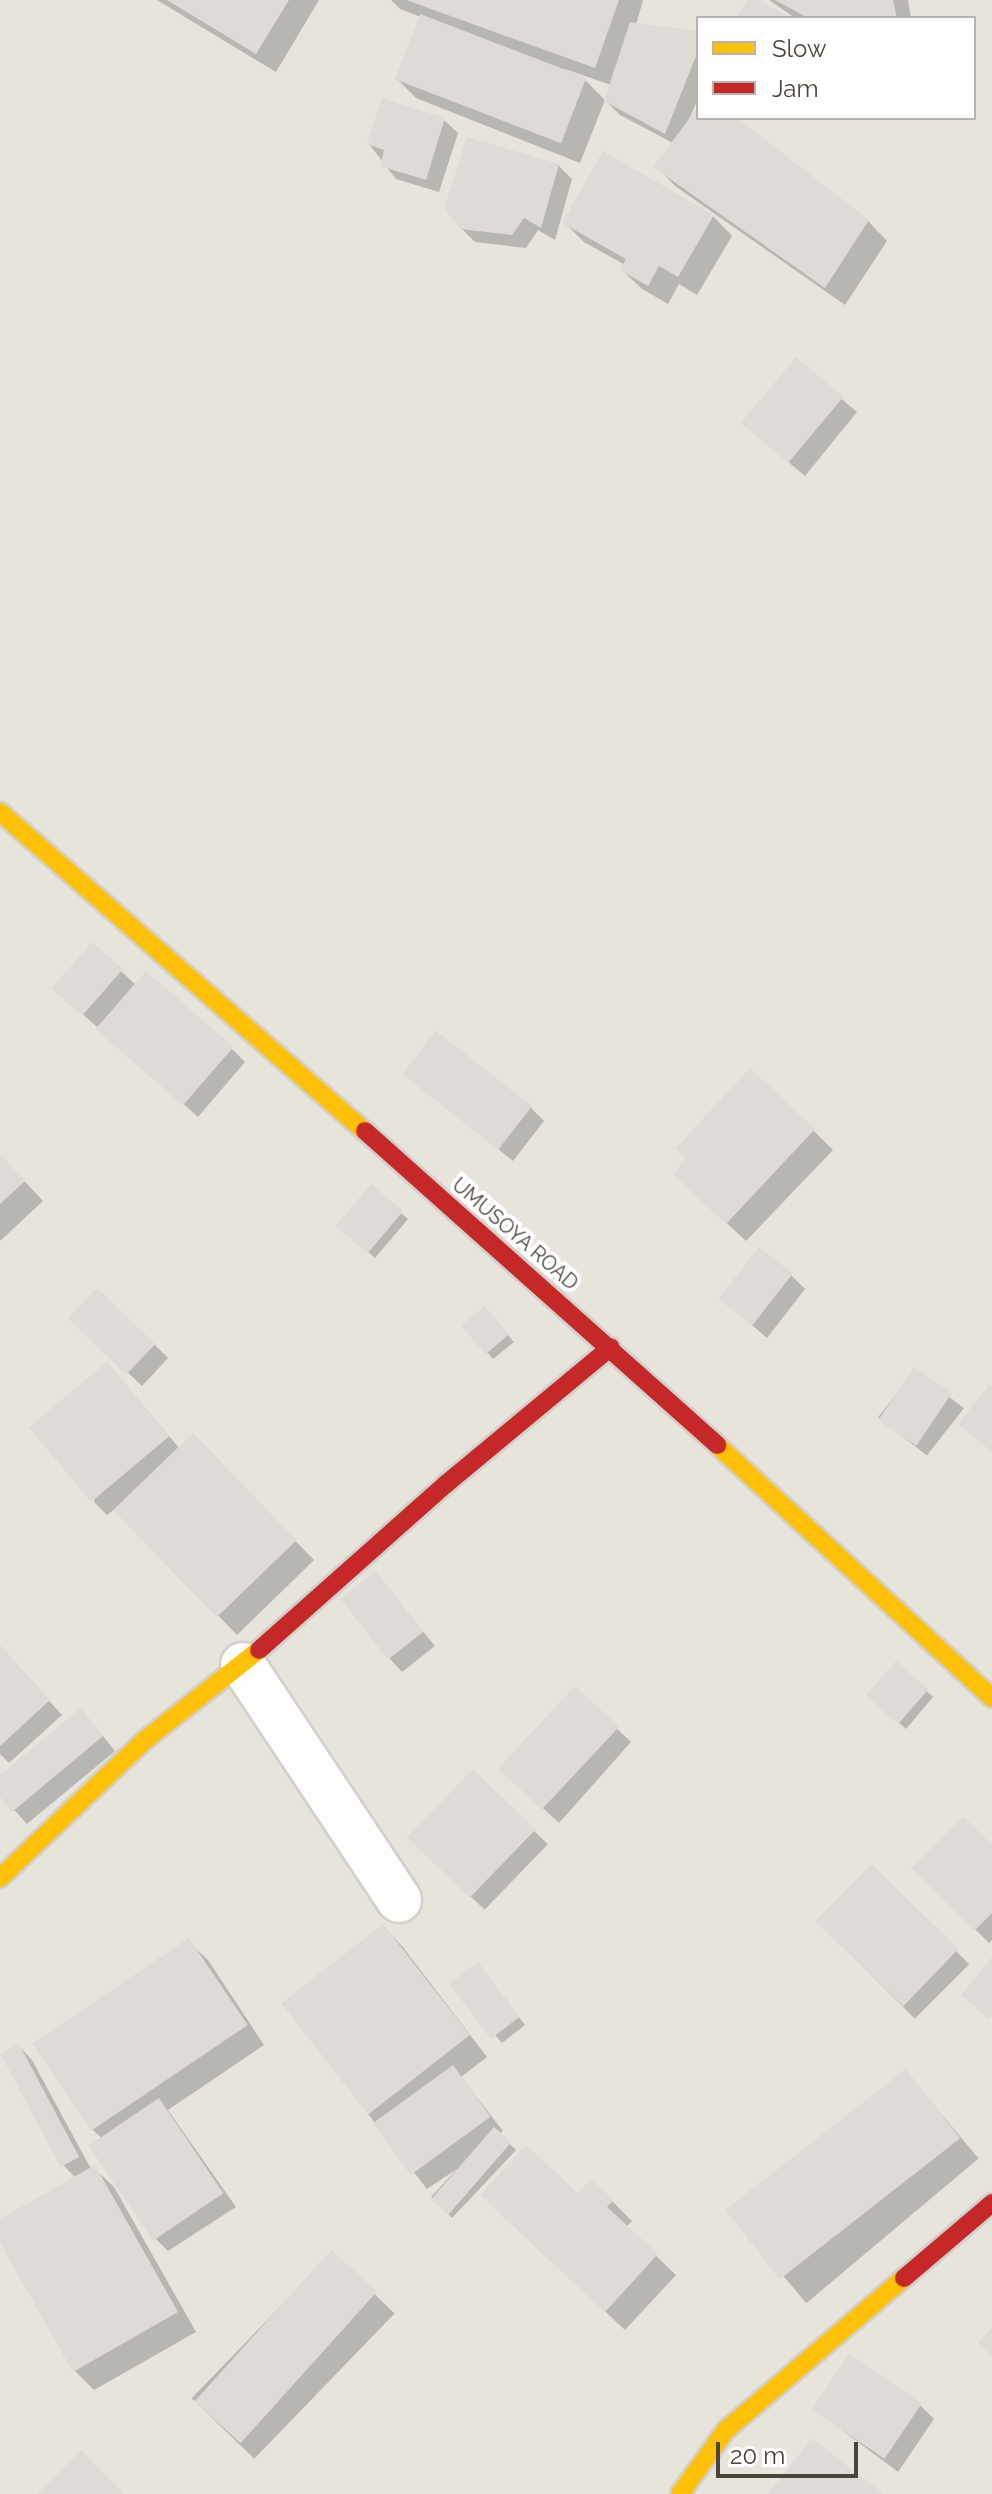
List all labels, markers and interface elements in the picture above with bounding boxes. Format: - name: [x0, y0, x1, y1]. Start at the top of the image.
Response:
- legend: [696, 16, 976, 120]
- text: Slow: [772, 34, 826, 63]
- text: Jam: [772, 74, 818, 103]
- street label: UMUSOYA ROAD: [447, 1173, 583, 1295]
- scale bar: [720, 2426, 862, 2476]
- text: 20 m: [730, 2441, 785, 2470]

